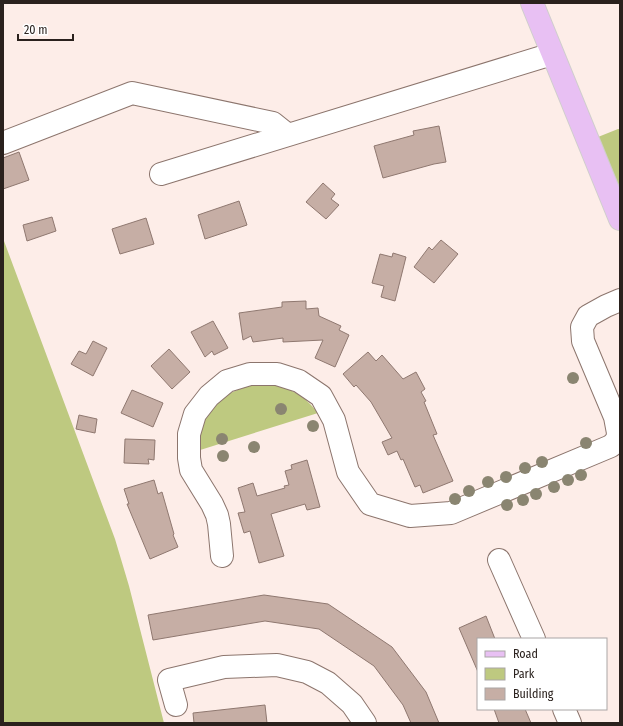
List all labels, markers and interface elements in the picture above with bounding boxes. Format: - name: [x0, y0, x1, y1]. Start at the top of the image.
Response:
- scale bar: [18, 16, 73, 42]
- text: 20 m: [24, 23, 48, 37]
- legend: [477, 638, 607, 710]
- text: Road: [513, 647, 538, 661]
- text: Park: [513, 667, 535, 681]
- text: Building: [513, 687, 554, 701]

